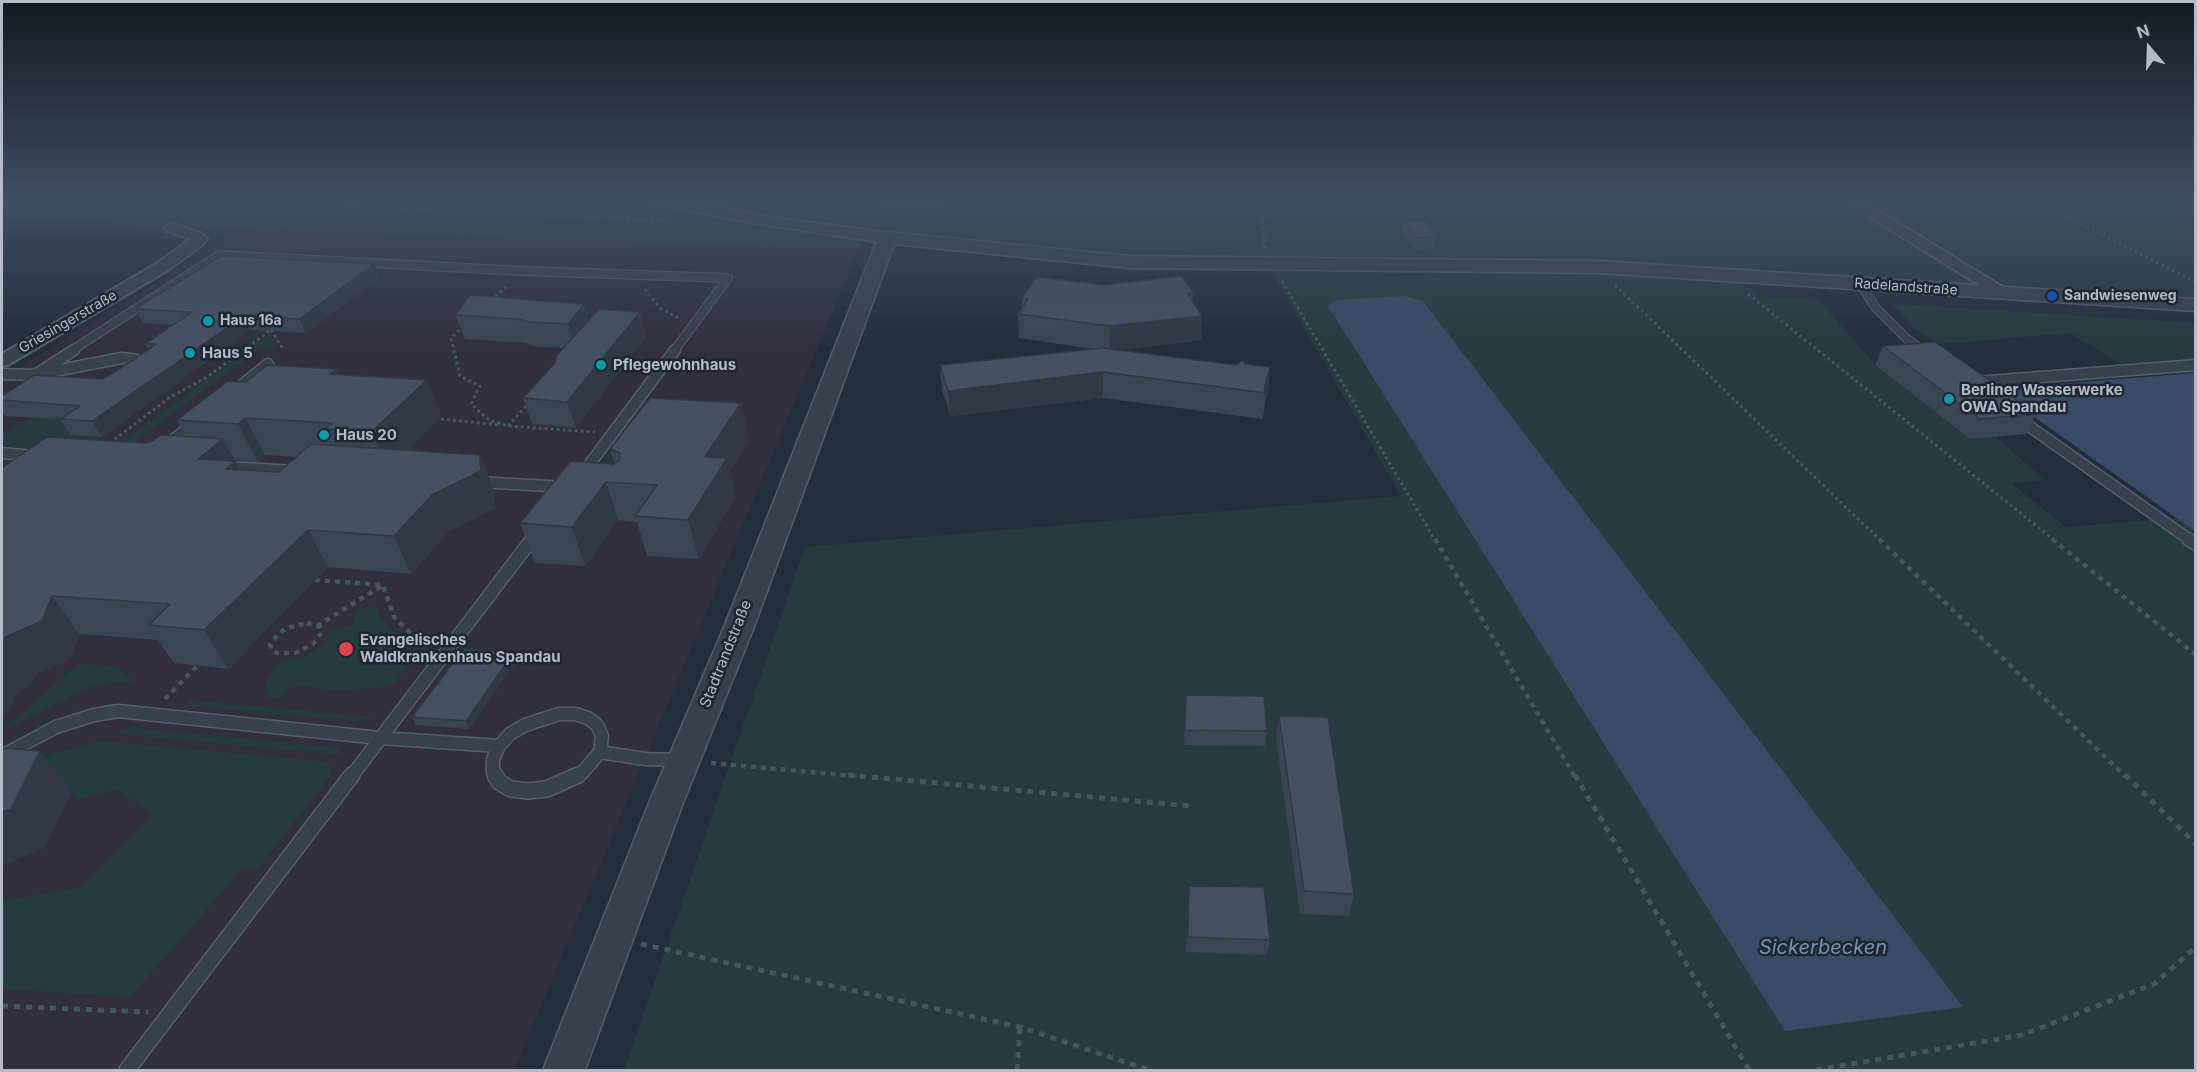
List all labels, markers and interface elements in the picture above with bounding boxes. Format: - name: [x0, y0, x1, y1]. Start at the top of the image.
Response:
- north arrow: [2119, 18, 2179, 78]
- text: N: [2134, 20, 2152, 42]
- street label: Radelandstraße: [1854, 275, 1958, 299]
- street label: Griesingerstraße: [16, 287, 120, 357]
- place label: Sandwiesenweg: [2064, 288, 2177, 304]
- marker: Sandwiesenweg: [2045, 289, 2059, 303]
- place label: Haus 16a: [220, 313, 282, 329]
- marker: Haus 16a: [201, 314, 215, 328]
- place label: Haus 5: [202, 344, 253, 362]
- marker: Haus 5: [183, 346, 197, 360]
- place label: Pflegewohnhaus: [613, 356, 736, 374]
- marker: Pflegewohnhaus: [594, 358, 608, 372]
- place label: Berliner Wasserwerke OWA Spandau: [1961, 381, 2123, 416]
- marker: Berliner Wasserwerke OWA Spandau: [1942, 392, 1956, 406]
- place label: Haus 20: [336, 426, 397, 444]
- marker: Haus 20: [317, 428, 331, 442]
- street label: Stadtrandstraße: [696, 598, 756, 710]
- place label: Evangelisches Waldkrankenhaus Spandau: [360, 631, 561, 666]
- marker: Evangelisches Waldkrankenhaus Spandau: [337, 640, 355, 658]
- water label: Sickerbecken: [1759, 936, 1887, 960]

